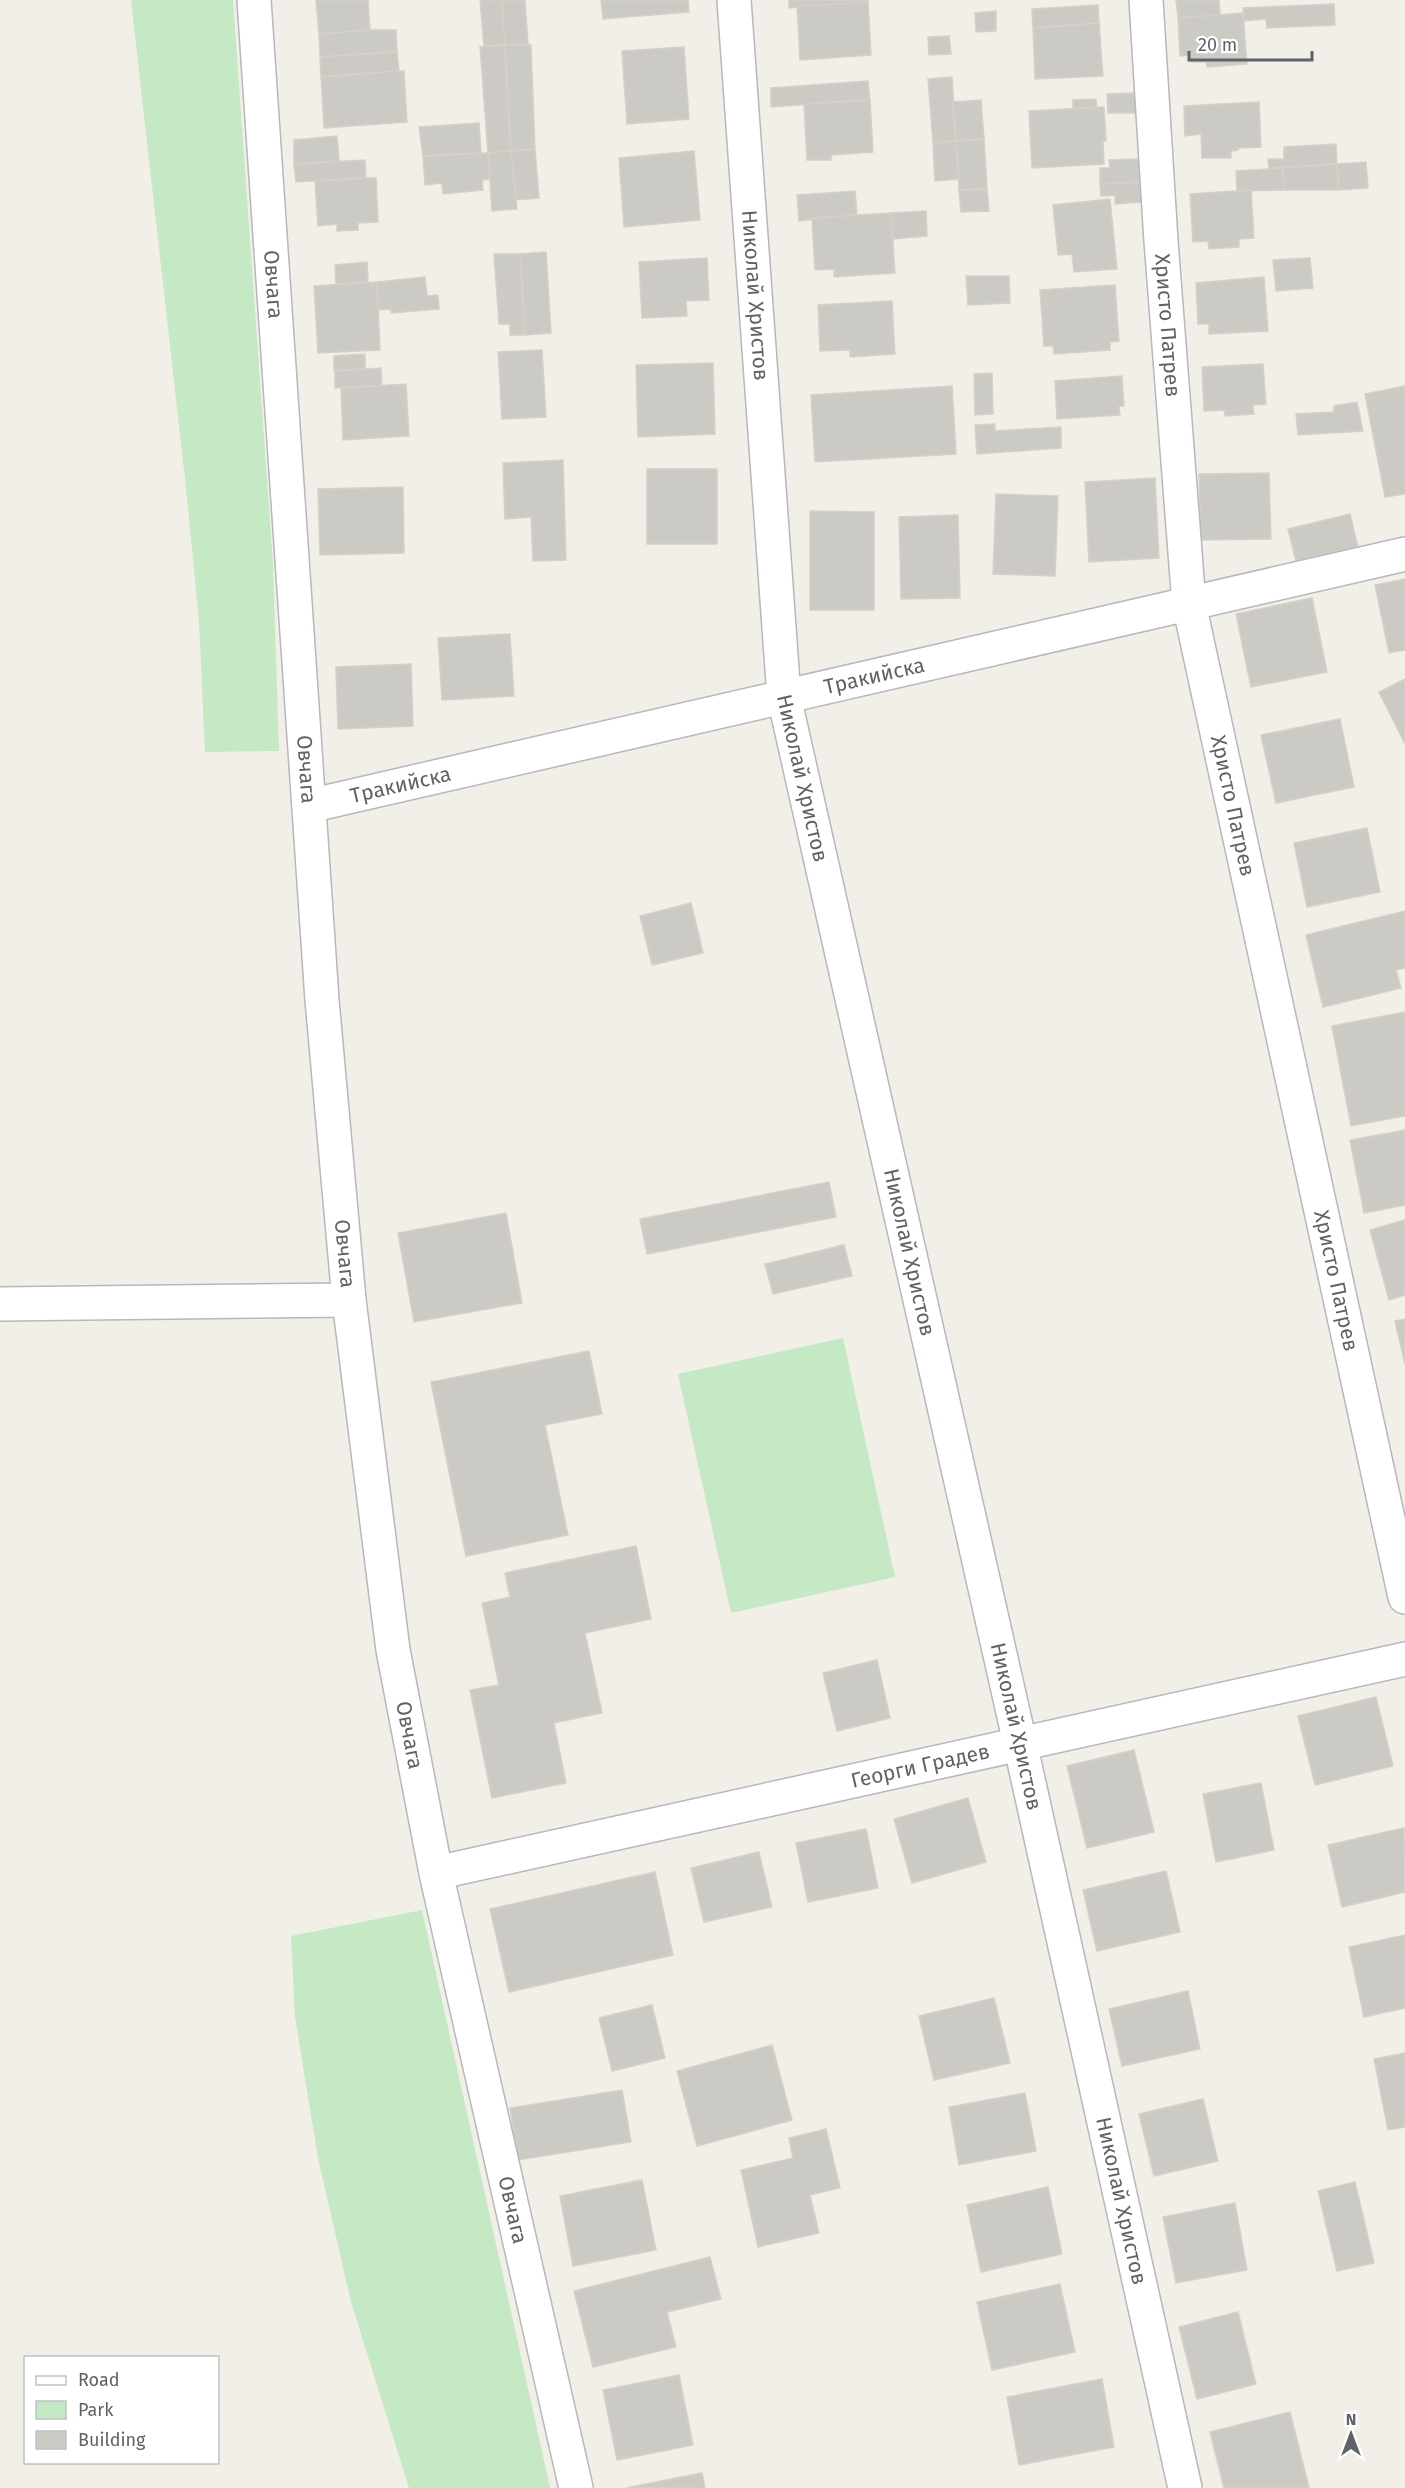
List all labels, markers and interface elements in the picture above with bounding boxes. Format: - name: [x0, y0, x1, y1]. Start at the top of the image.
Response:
- scale bar: [1189, 24, 1312, 62]
- text: 20 m: [1198, 34, 1237, 56]
- street label: Николай Христов: [736, 209, 774, 381]
- street label: Овчага: [258, 249, 289, 319]
- street label: Христо Патрев: [1149, 253, 1186, 398]
- street label: Тракийска: [821, 652, 927, 700]
- street label: Николай Христов: [771, 692, 834, 864]
- street label: Христо Патрев: [1205, 733, 1261, 879]
- street label: Овчага: [291, 734, 322, 804]
- street label: Тракийска: [348, 761, 454, 809]
- street label: Николай Христов: [878, 1166, 941, 1339]
- street label: Христо Патрев: [1308, 1208, 1364, 1354]
- street label: Овчага: [329, 1218, 361, 1289]
- street label: Николай Христов: [985, 1640, 1047, 1813]
- street label: Овчага: [390, 1699, 429, 1771]
- street label: Георги Градев: [849, 1738, 992, 1794]
- street label: Николай Христов: [1090, 2115, 1153, 2287]
- street label: Овчага: [492, 2174, 533, 2246]
- legend: [24, 2356, 219, 2464]
- text: Road: [78, 2369, 120, 2391]
- text: Park: [78, 2399, 114, 2421]
- north arrow: [1321, 2404, 1381, 2464]
- text: N: [1346, 2410, 1356, 2429]
- text: Building: [78, 2429, 146, 2451]

